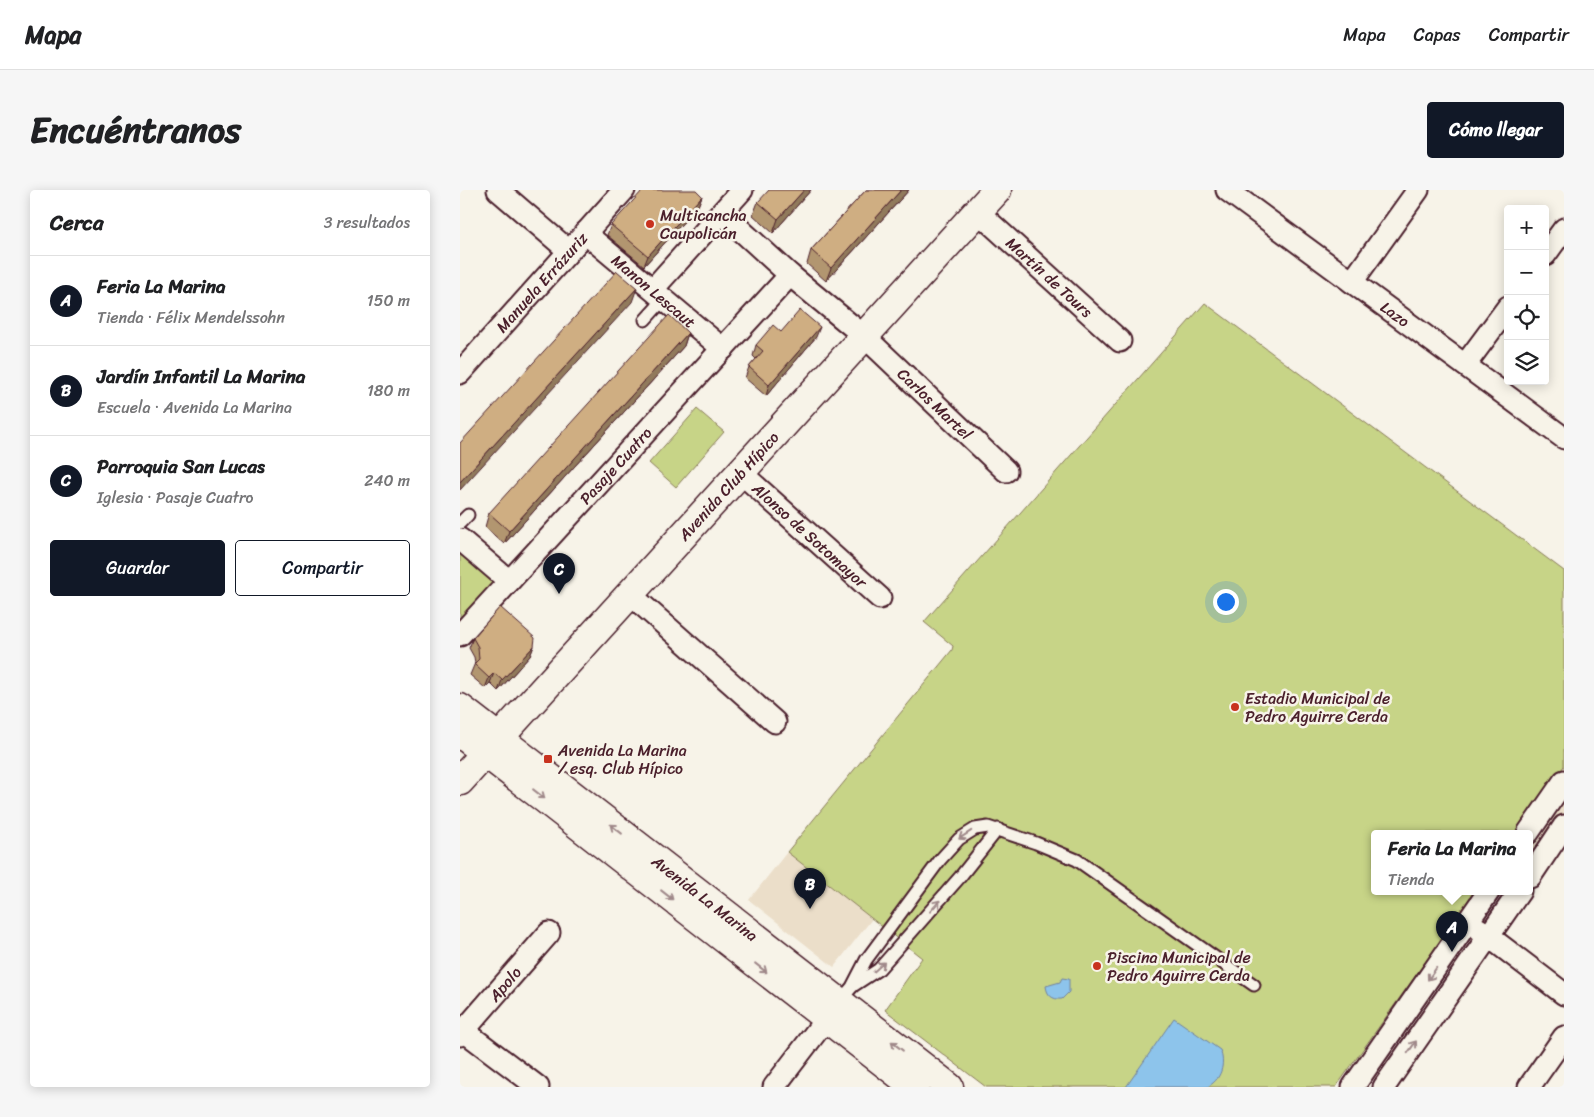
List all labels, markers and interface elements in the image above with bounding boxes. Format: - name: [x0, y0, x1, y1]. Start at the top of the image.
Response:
- text: Mapa: [25, 14, 81, 56]
- text: Mapa: [1343, 19, 1386, 51]
- text: Capas: [1414, 19, 1461, 51]
- text: Compartir: [1489, 19, 1569, 51]
- text: Encuéntranos: [30, 99, 241, 161]
- button: Cómo llegar: [1427, 102, 1564, 158]
- place label: Multicancha Caupolicán: [660, 201, 747, 248]
- text: Cerca: [50, 204, 104, 242]
- map controls: [1504, 205, 1549, 385]
- button: +: [1504, 205, 1549, 250]
- text: 3 resultados: [324, 208, 410, 237]
- marker: Multicancha Caupolicán: [644, 218, 656, 230]
- street label: Manuela Errázuriz: [488, 225, 595, 340]
- street label: Martín de Tours: [999, 230, 1100, 325]
- street label: Manon Lescaut: [604, 247, 703, 336]
- button: −: [1504, 250, 1549, 295]
- text: Feria La Marina: [97, 270, 226, 303]
- text: A: [61, 286, 71, 315]
- text: 150 m: [367, 286, 410, 315]
- street label: Lazo: [1374, 293, 1416, 335]
- button: locate: [1504, 295, 1549, 340]
- text: Tienda · Félix Mendelssohn: [97, 303, 285, 332]
- button: layers: [1504, 340, 1549, 385]
- text: Jardín Infantil La Marina: [97, 360, 305, 393]
- street label: Carlos Martel: [890, 361, 980, 448]
- text: B: [61, 376, 71, 405]
- text: 180 m: [367, 376, 410, 405]
- text: Escuela · Avenida La Marina: [97, 393, 292, 422]
- street label: Pasaje Cuatro: [572, 420, 660, 512]
- street label: Avenida Club Hípico: [670, 424, 787, 548]
- text: Parroquia San Lucas: [97, 450, 265, 483]
- text: C: [61, 466, 71, 495]
- text: 240 m: [364, 466, 410, 495]
- street label: Alonso de Sotomayor: [744, 474, 875, 596]
- text: Iglesia · Pasaje Cuatro: [97, 483, 254, 512]
- button: Guardar: [50, 540, 225, 596]
- button: Compartir: [235, 540, 410, 596]
- pin: C: [543, 553, 575, 594]
- your location: [1213, 589, 1239, 615]
- place label: Estadio Municipal de Pedro Aguirre Cerda: [1245, 684, 1390, 731]
- marker: Estadio Municipal de Pedro Aguirre Cerda: [1229, 701, 1241, 713]
- place label: Avenida La Marina / esq. Club Hípico: [557, 736, 687, 783]
- marker: Avenida La Marina / esq. Club Hípico: [542, 753, 554, 765]
- one-way arrow: [532, 789, 545, 800]
- one-way arrow: [610, 823, 623, 834]
- one-way arrow: [958, 830, 972, 841]
- popup: [1371, 830, 1533, 895]
- text: Feria La Marina: [1388, 832, 1516, 865]
- street label: Avenida La Marina: [644, 847, 765, 949]
- text: Tienda: [1388, 865, 1434, 894]
- pin: B: [794, 868, 826, 909]
- one-way arrow: [660, 889, 673, 900]
- one-way arrow: [929, 900, 940, 913]
- pin: A: [1436, 911, 1468, 952]
- place label: Piscina Municipal de Pedro Aguirre Cerda: [1107, 943, 1251, 990]
- street label: Apolo: [480, 960, 529, 1009]
- marker: Piscina Municipal de Pedro Aguirre Cerda: [1091, 960, 1103, 972]
- one-way arrow: [754, 962, 767, 973]
- one-way arrow: [873, 962, 886, 973]
- one-way arrow: [1427, 967, 1437, 981]
- one-way arrow: [1407, 1040, 1417, 1054]
- one-way arrow: [891, 1041, 904, 1052]

